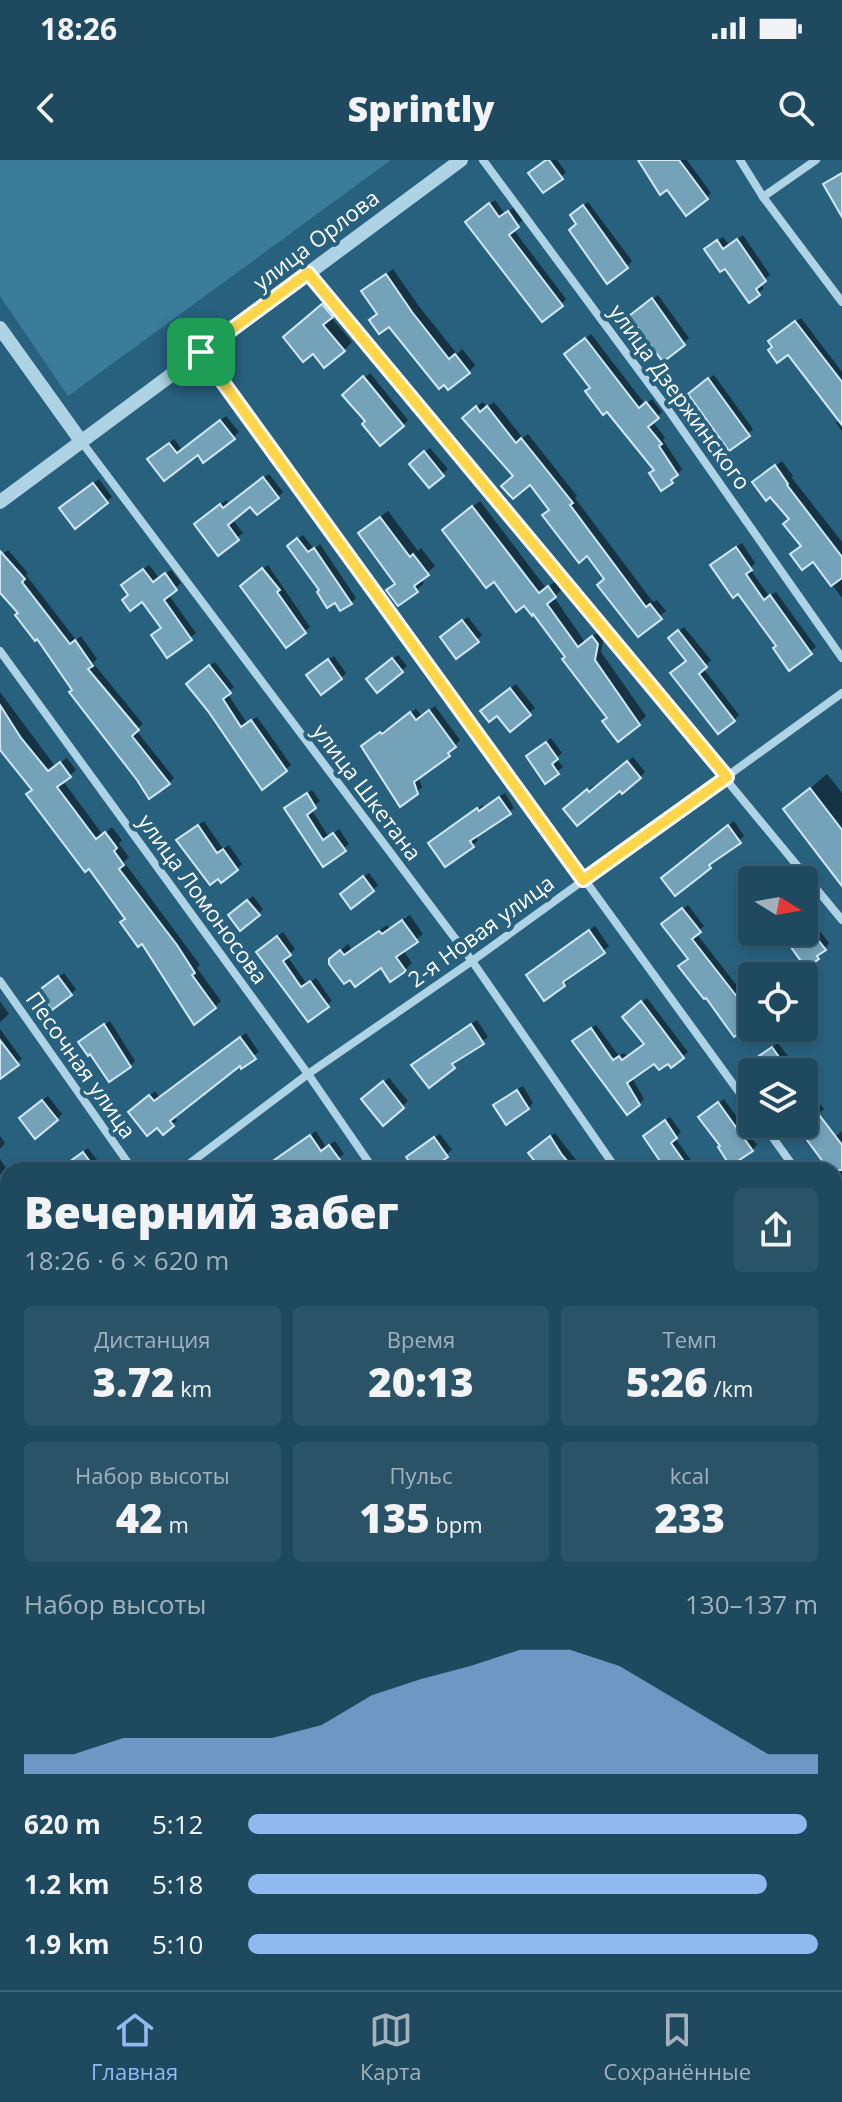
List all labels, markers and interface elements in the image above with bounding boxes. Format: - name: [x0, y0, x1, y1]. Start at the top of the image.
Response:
- text: 18:26: [40, 8, 117, 49]
- text: Sprintly: [348, 84, 494, 133]
- icon: back: [24, 86, 68, 130]
- icon: search: [774, 86, 818, 130]
- street label: улица Орлова: [246, 182, 385, 296]
- street label: улица Дзержинского: [603, 297, 758, 495]
- pin: [167, 318, 235, 386]
- icon: arrive: [179, 330, 223, 374]
- street label: улица Шкетана: [306, 717, 429, 866]
- street label: улица Ломоносова: [132, 807, 276, 989]
- north arrow: [738, 866, 818, 946]
- map controls: [738, 866, 818, 1138]
- street label: 2-я Новая улица: [401, 867, 559, 993]
- button: locate: [738, 962, 818, 1042]
- street label: Песочная улица: [20, 985, 144, 1144]
- button: layers: [738, 1058, 818, 1138]
- text: Вечерний забег: [24, 1182, 399, 1242]
- button: share: [734, 1188, 818, 1272]
- text: 18:26 · 6 × 620 m: [24, 1242, 229, 1278]
- text: Дистанция: [94, 1324, 210, 1354]
- text: Время: [387, 1324, 455, 1354]
- text: Темп: [663, 1324, 717, 1354]
- text: 3.72: [93, 1354, 174, 1409]
- text: 20:13: [368, 1354, 474, 1409]
- text: 5:26: [626, 1354, 708, 1409]
- text: km: [174, 1373, 212, 1403]
- text: /km: [708, 1373, 753, 1403]
- text: Набор высоты: [75, 1460, 230, 1490]
- text: Пульс: [389, 1460, 453, 1490]
- text: kcal: [670, 1460, 710, 1490]
- text: 42: [116, 1490, 163, 1545]
- text: 135: [359, 1490, 430, 1545]
- text: 233: [655, 1490, 725, 1545]
- text: m: [163, 1509, 189, 1539]
- text: bpm: [430, 1509, 483, 1539]
- text: Набор высоты: [24, 1586, 207, 1622]
- text: 130–137 m: [685, 1586, 818, 1622]
- text: 620 m: [24, 1806, 101, 1842]
- text: 5:12: [152, 1806, 203, 1842]
- text: 1.2 km: [24, 1866, 110, 1902]
- text: 5:18: [152, 1866, 203, 1902]
- text: 1.9 km: [24, 1926, 110, 1962]
- text: 5:10: [152, 1926, 203, 1962]
- tab: Главная: [91, 2008, 178, 2086]
- tab: Карта: [360, 2008, 422, 2086]
- tab: Сохранённые: [603, 2008, 751, 2086]

